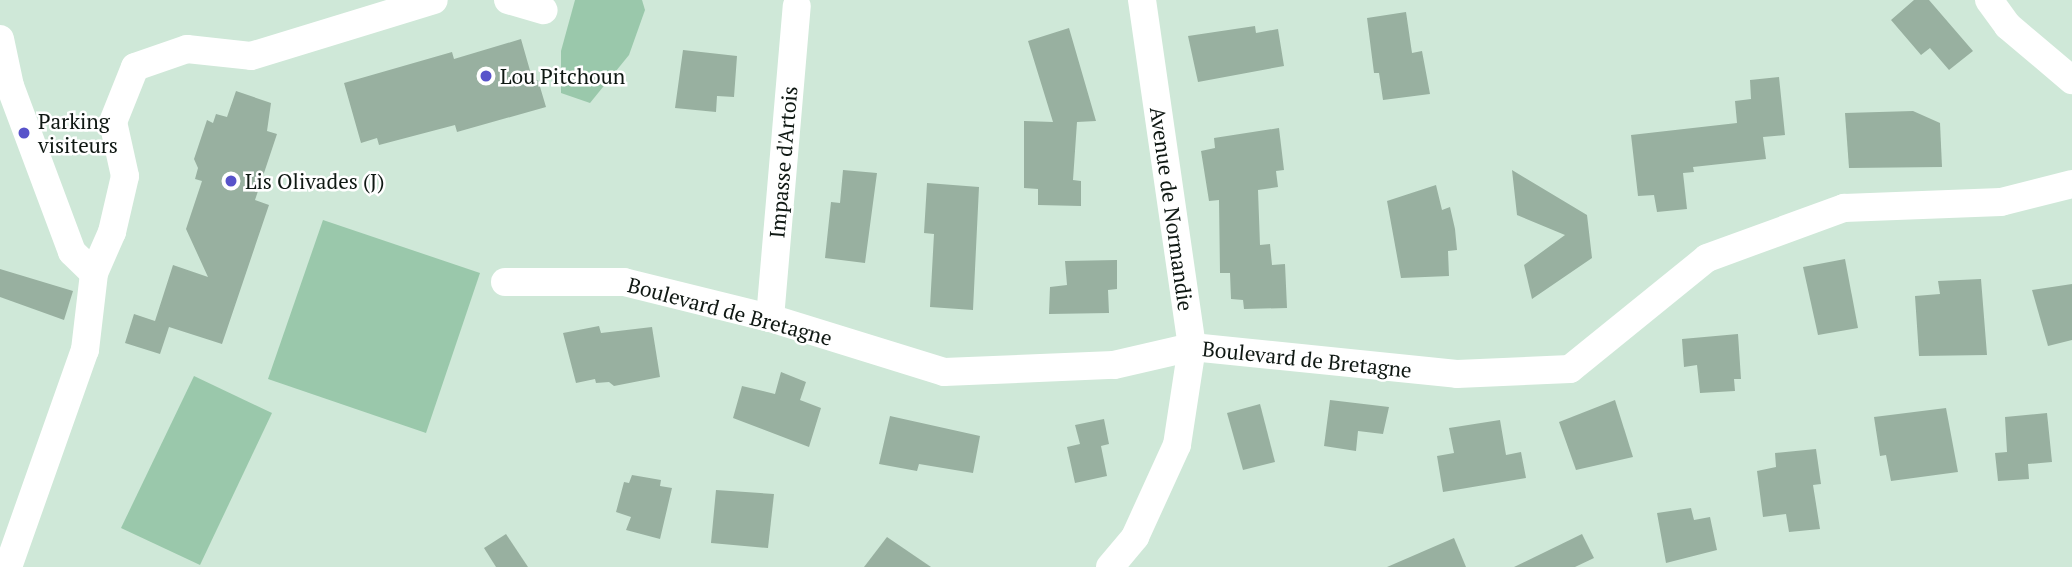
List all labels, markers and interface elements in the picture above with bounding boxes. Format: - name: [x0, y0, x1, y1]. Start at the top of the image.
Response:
- place label: Lou Pitchoun: [500, 63, 625, 89]
- marker: Lou Pitchoun: [478, 68, 494, 84]
- street label: Impasse d'Artois: [764, 85, 802, 239]
- street label: Avenue de Normandie: [1145, 105, 1199, 313]
- place label: Parking visiteurs: [38, 108, 118, 158]
- marker: Parking visiteurs: [16, 125, 32, 141]
- place label: Lis Olivades (J): [245, 168, 384, 194]
- marker: Lis Olivades (J): [223, 173, 239, 189]
- street label: Boulevard de Bretagne: [625, 272, 835, 350]
- street label: Boulevard de Bretagne: [1201, 335, 1413, 383]

